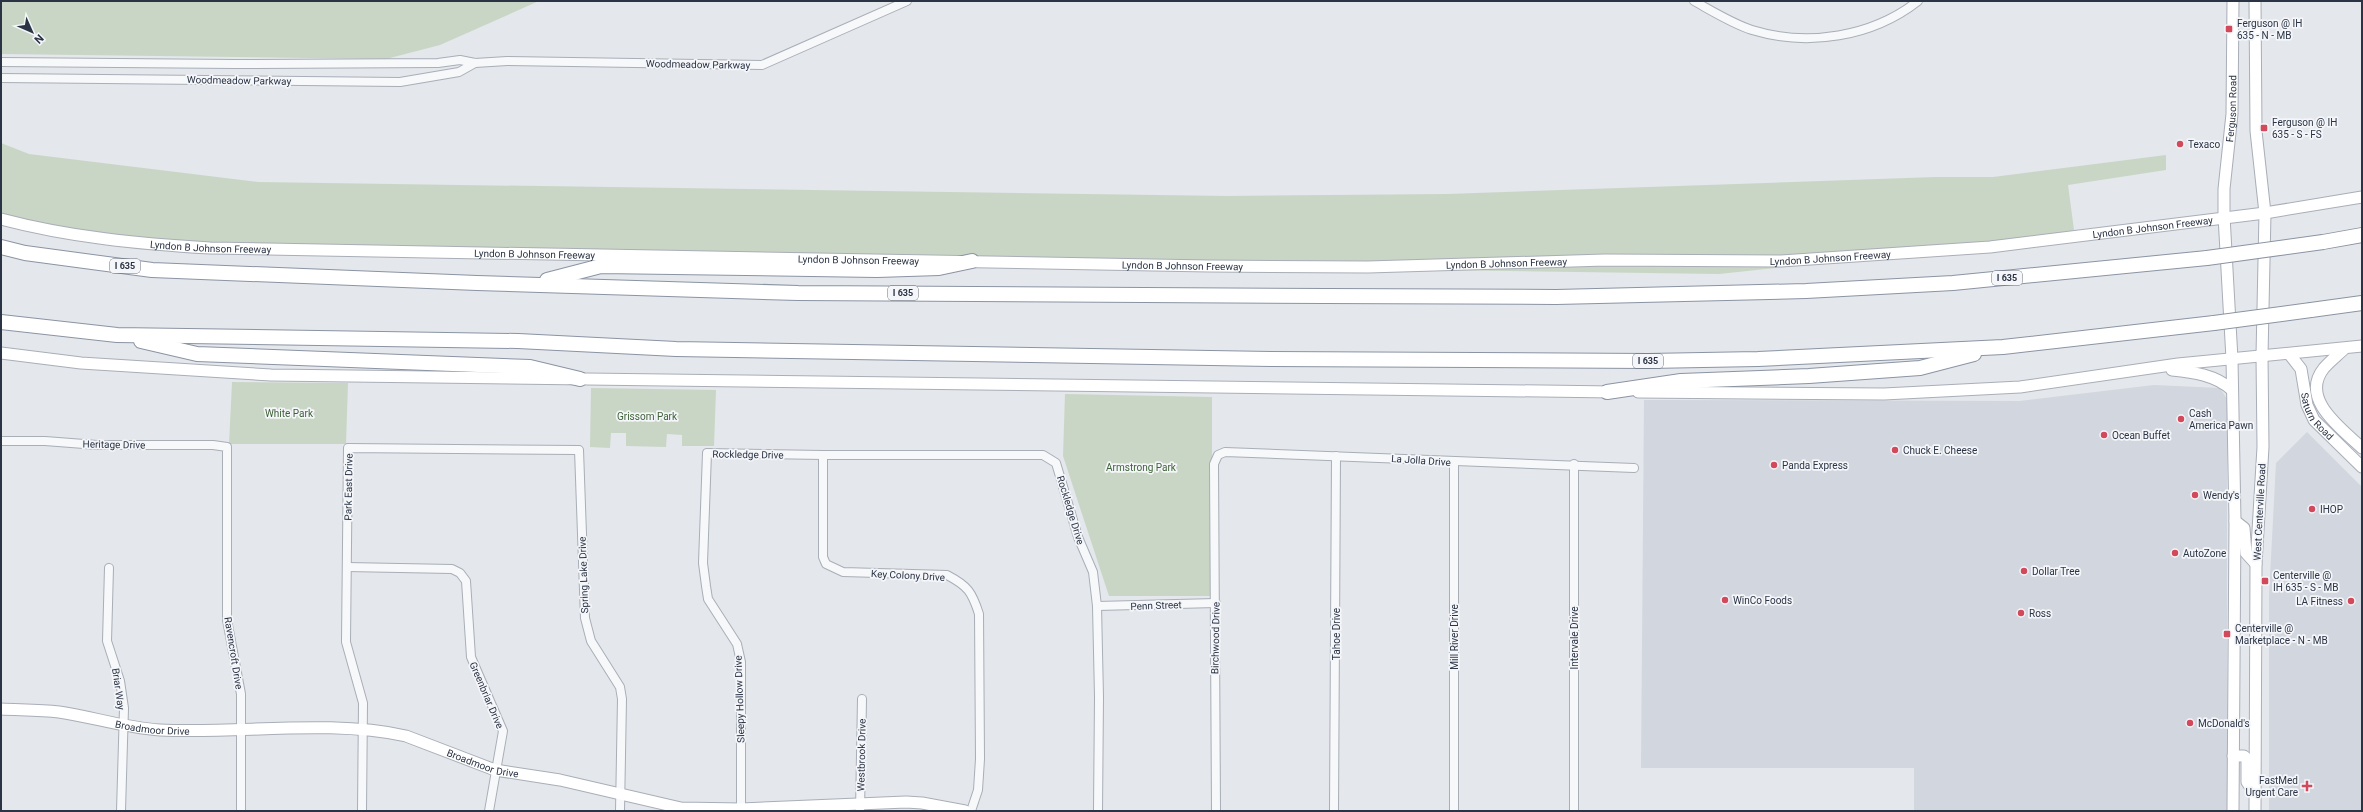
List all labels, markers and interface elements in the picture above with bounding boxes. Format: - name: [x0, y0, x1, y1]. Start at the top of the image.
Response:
- north arrow: [12, 12, 52, 52]
- place label: Ferguson @ IH 635 - N - MB: [2237, 18, 2302, 41]
- marker: Ferguson @ IH 635 - N - MB: [2224, 24, 2234, 34]
- text: N: [31, 31, 46, 46]
- street label: Woodmeadow Parkway: [646, 58, 751, 71]
- street label: Woodmeadow Parkway: [187, 74, 292, 87]
- street label: Ferguson Road: [2224, 75, 2238, 143]
- place label: Ferguson @ IH 635 - S - FS: [2272, 117, 2337, 140]
- marker: Ferguson @ IH 635 - S - FS: [2259, 123, 2269, 133]
- marker: Texaco: [2175, 139, 2185, 149]
- place label: Texaco: [2188, 139, 2220, 150]
- street label: Lyndon B Johnson Freeway: [2092, 214, 2214, 240]
- street label: Lyndon B Johnson Freeway: [150, 239, 272, 255]
- street label: Lyndon B Johnson Freeway: [474, 248, 596, 261]
- street label: Lyndon B Johnson Freeway: [1770, 249, 1891, 267]
- street label: Lyndon B Johnson Freeway: [798, 254, 919, 267]
- street label: Lyndon B Johnson Freeway: [1446, 256, 1567, 271]
- road number: I 635: [110, 259, 140, 273]
- street label: Lyndon B Johnson Freeway: [1122, 259, 1243, 272]
- road number: I 635: [1992, 271, 2022, 285]
- road number: I 635: [888, 286, 918, 300]
- road number: I 635: [1633, 354, 1663, 368]
- street label: Saturn Road: [2299, 392, 2336, 442]
- park label: White Park: [265, 408, 314, 419]
- place label: Cash America Pawn: [2189, 408, 2253, 431]
- park label: Grissom Park: [617, 411, 678, 422]
- marker: Cash America Pawn: [2176, 414, 2186, 424]
- marker: Ocean Buffet: [2099, 430, 2109, 440]
- place label: Ocean Buffet: [2112, 430, 2170, 441]
- street label: Heritage Drive: [82, 438, 146, 451]
- marker: Chuck E. Cheese: [1890, 445, 1900, 455]
- place label: Chuck E. Cheese: [1903, 445, 1977, 456]
- street label: Rockledge Drive: [712, 448, 784, 461]
- street label: Park East Drive: [342, 453, 355, 521]
- street label: La Jolla Drive: [1391, 453, 1451, 468]
- marker: Panda Express: [1769, 460, 1779, 470]
- place label: Panda Express: [1782, 460, 1848, 471]
- park label: Armstrong Park: [1106, 462, 1177, 473]
- street label: West Centerville Road: [2251, 463, 2268, 561]
- street label: Rockledge Drive: [1055, 474, 1086, 546]
- marker: Wendy's: [2190, 490, 2200, 500]
- place label: Wendy's: [2203, 490, 2240, 501]
- marker: IHOP: [2307, 504, 2317, 514]
- place label: IHOP: [2320, 504, 2343, 515]
- street label: Spring Lake Drive: [577, 536, 590, 614]
- marker: AutoZone: [2170, 548, 2180, 558]
- place label: AutoZone: [2183, 548, 2226, 559]
- marker: Dollar Tree: [2019, 566, 2029, 576]
- place label: Dollar Tree: [2032, 566, 2080, 577]
- street label: Key Colony Drive: [871, 568, 945, 583]
- place label: Centerville @ IH 635 - S - MB: [2273, 570, 2339, 593]
- marker: Centerville @ IH 635 - S - MB: [2260, 576, 2270, 586]
- marker: WinCo Foods: [1720, 595, 1730, 605]
- place label: WinCo Foods: [1733, 595, 1792, 606]
- place label: LA Fitness: [2296, 596, 2343, 607]
- marker: LA Fitness: [2346, 596, 2356, 606]
- street label: Penn Street: [1130, 599, 1182, 612]
- street label: Birchwood Drive: [1209, 602, 1222, 674]
- street label: Mill River Drive: [1449, 604, 1460, 670]
- street label: Intervale Drive: [1569, 606, 1580, 670]
- street label: Tahoe Drive: [1331, 608, 1342, 660]
- marker: Ross: [2016, 608, 2026, 618]
- place label: Ross: [2029, 608, 2051, 619]
- street label: Ravencroft Drive: [222, 616, 245, 690]
- place label: Centerville @ Marketplace - N - MB: [2235, 623, 2328, 646]
- marker: Centerville @ Marketplace - N - MB: [2222, 629, 2232, 639]
- street label: Sleepy Hollow Drive: [732, 655, 747, 743]
- street label: Greenbriar Drive: [468, 660, 506, 730]
- street label: Briar Way: [110, 667, 127, 711]
- street label: Broadmoor Drive: [114, 718, 190, 737]
- marker: McDonald's: [2185, 718, 2195, 728]
- place label: McDonald's: [2198, 718, 2250, 729]
- street label: Westbrook Drive: [855, 719, 868, 791]
- street label: Broadmoor Drive: [445, 747, 519, 780]
- place label: FastMed Urgent Care: [2245, 775, 2298, 798]
- marker: FastMed Urgent Care: [2301, 780, 2313, 792]

